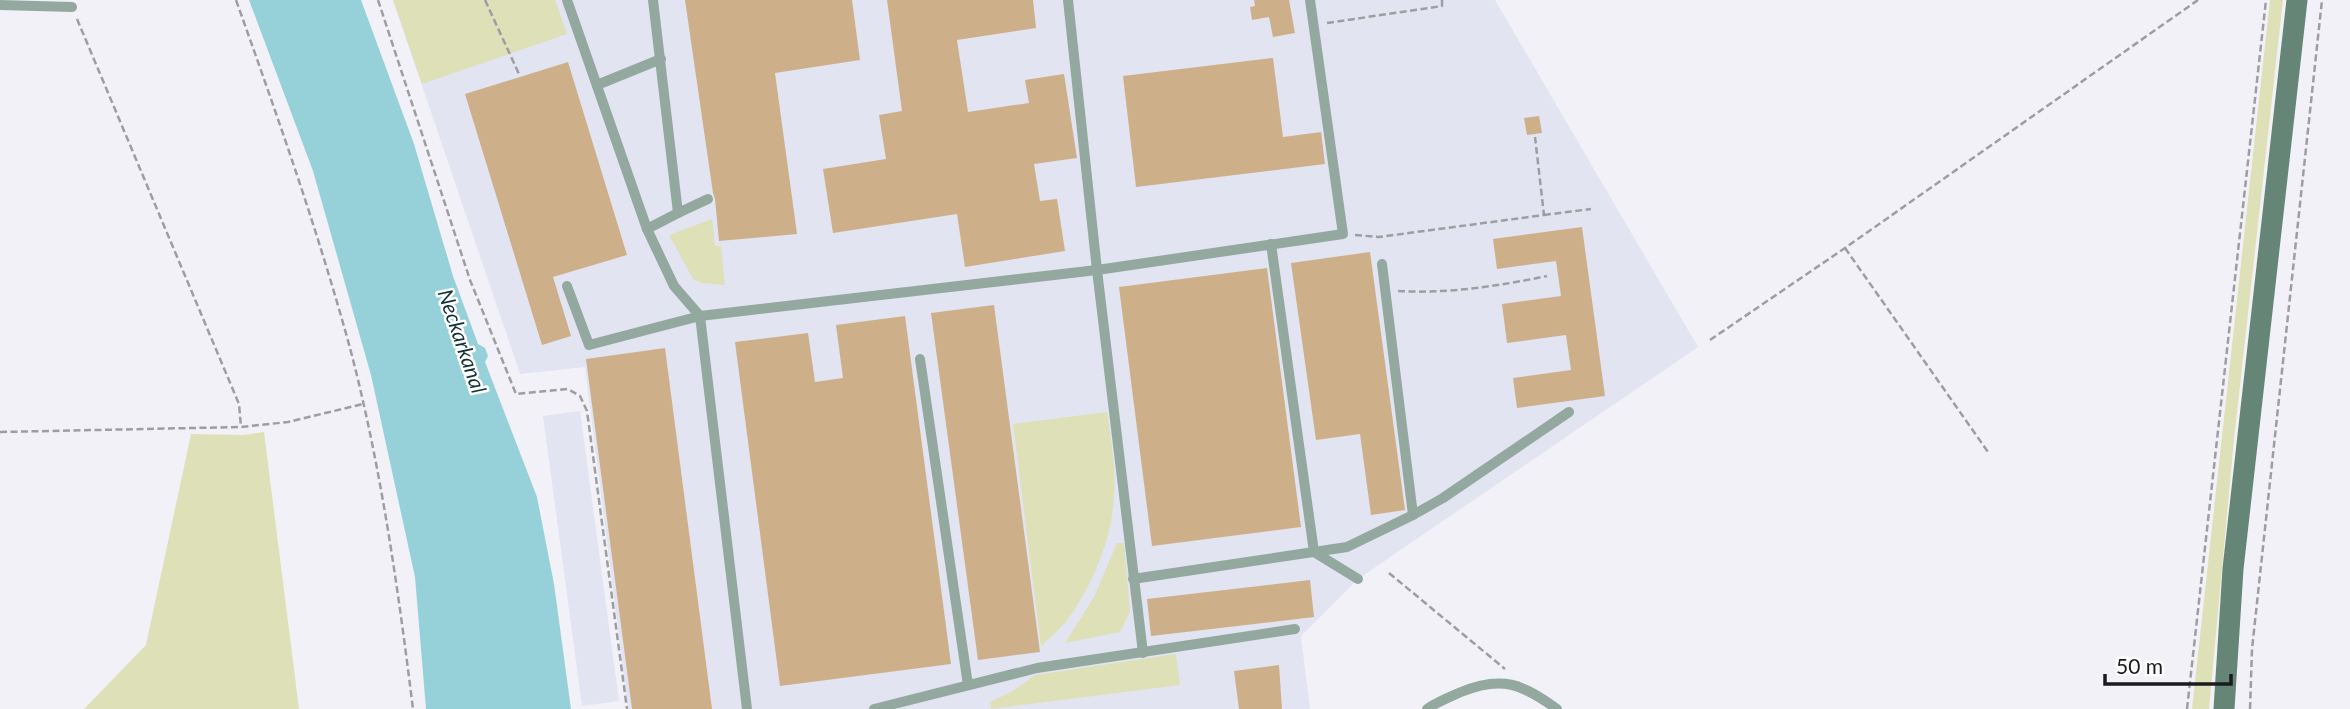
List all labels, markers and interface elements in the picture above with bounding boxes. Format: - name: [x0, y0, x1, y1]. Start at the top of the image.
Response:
- water label: Neckarkanal: [434, 286, 493, 397]
- scale bar: [2105, 642, 2231, 686]
- text: 50 m: [2116, 653, 2163, 678]

